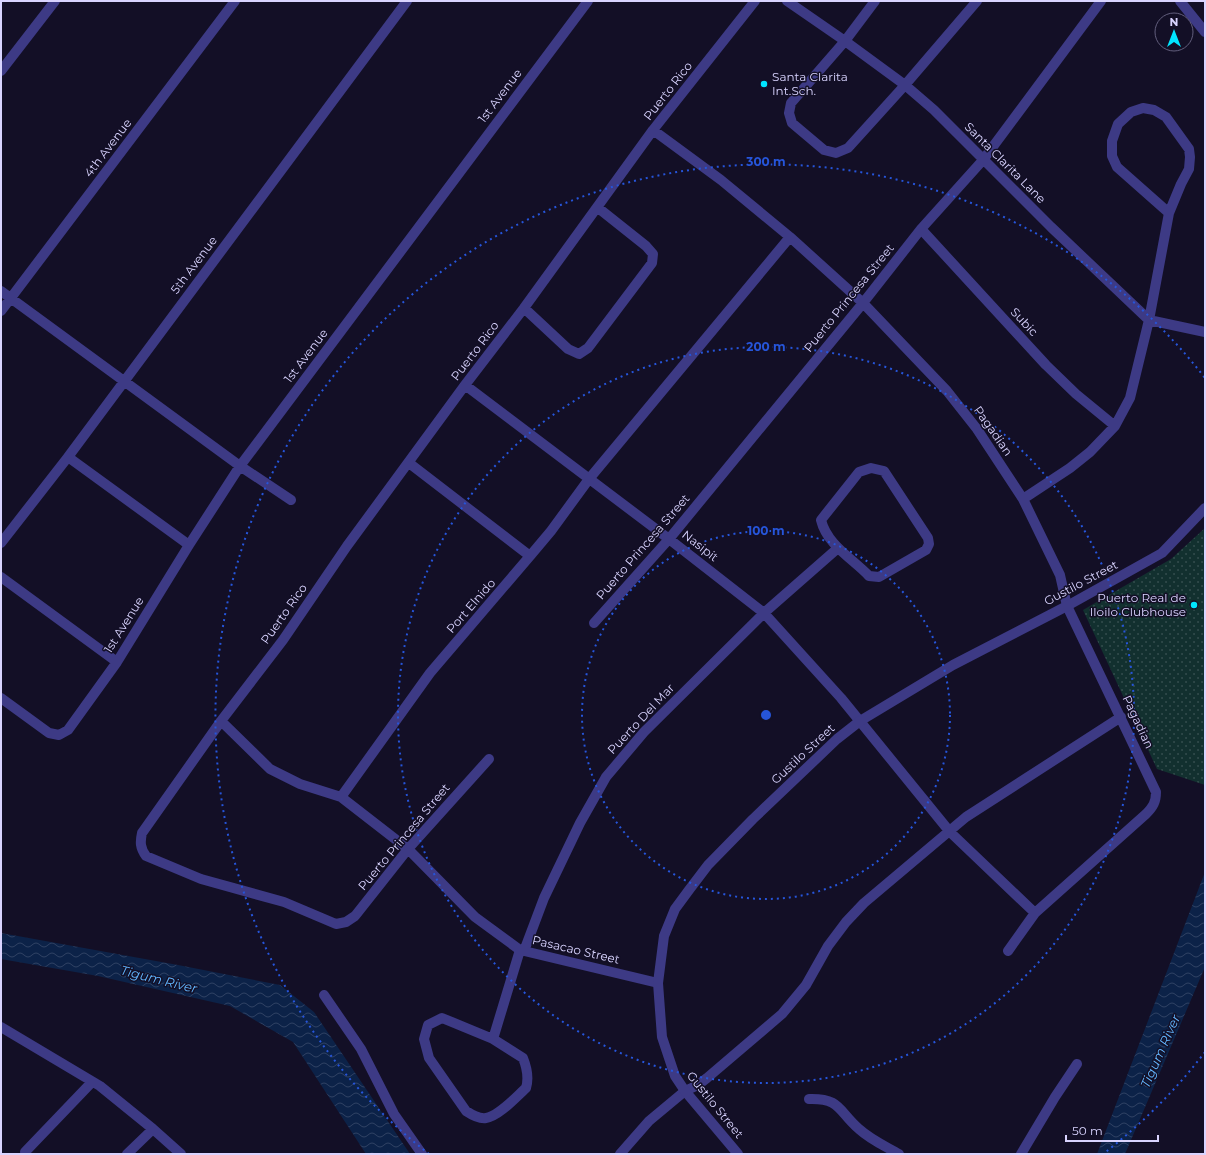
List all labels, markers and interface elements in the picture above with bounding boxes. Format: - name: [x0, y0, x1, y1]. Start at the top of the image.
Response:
- north arrow: [1154, 12, 1194, 52]
- text: N: [1170, 15, 1178, 29]
- street label: Puerto Rico: [640, 58, 695, 123]
- street label: 1st Avenue: [475, 66, 525, 126]
- place label: Santa Clarita Int.Sch.: [772, 69, 848, 98]
- marker: Santa Clarita Int.Sch.: [759, 79, 769, 89]
- street label: 4th Avenue: [81, 115, 134, 180]
- street label: Santa Clarita Lane: [962, 119, 1049, 206]
- text: 300 m: [745, 154, 786, 169]
- street label: 5th Avenue: [167, 233, 220, 296]
- street label: Puerto Princesa Street: [800, 240, 897, 355]
- street label: Subic: [1007, 304, 1041, 339]
- street label: Puerto Rico: [447, 318, 502, 383]
- street label: 1st Avenue: [281, 326, 331, 386]
- text: 200 m: [746, 339, 786, 354]
- street label: Pagadian: [971, 403, 1016, 459]
- street label: Puerto Princesa Street: [593, 491, 693, 602]
- text: 100 m: [748, 523, 784, 538]
- street label: Nasipit: [679, 527, 722, 565]
- street label: Gustilo Street: [1041, 557, 1120, 608]
- street label: Port Elnido: [443, 575, 498, 636]
- street label: Puerto Rico: [257, 581, 310, 647]
- place label: Puerto Real de Iloilo Clubhouse: [1090, 590, 1186, 619]
- street label: 1st Avenue: [100, 594, 147, 656]
- marker: Puerto Real de Iloilo Clubhouse: [1189, 600, 1199, 610]
- street label: Puerto Del Mar: [604, 680, 677, 757]
- street label: Pagadian: [1120, 693, 1157, 751]
- centre of rings: [759, 708, 773, 722]
- street label: Gustilo Street: [768, 720, 838, 787]
- street label: Puerto Princesa Street: [355, 780, 453, 893]
- street label: Pasacao Street: [531, 932, 621, 967]
- water label: Tigum River: [119, 962, 200, 996]
- water label: Tigum River: [1137, 1011, 1184, 1090]
- street label: Gustilo Street: [684, 1068, 747, 1141]
- scale bar: [1066, 1117, 1158, 1143]
- text: 50 m: [1072, 1123, 1103, 1138]

